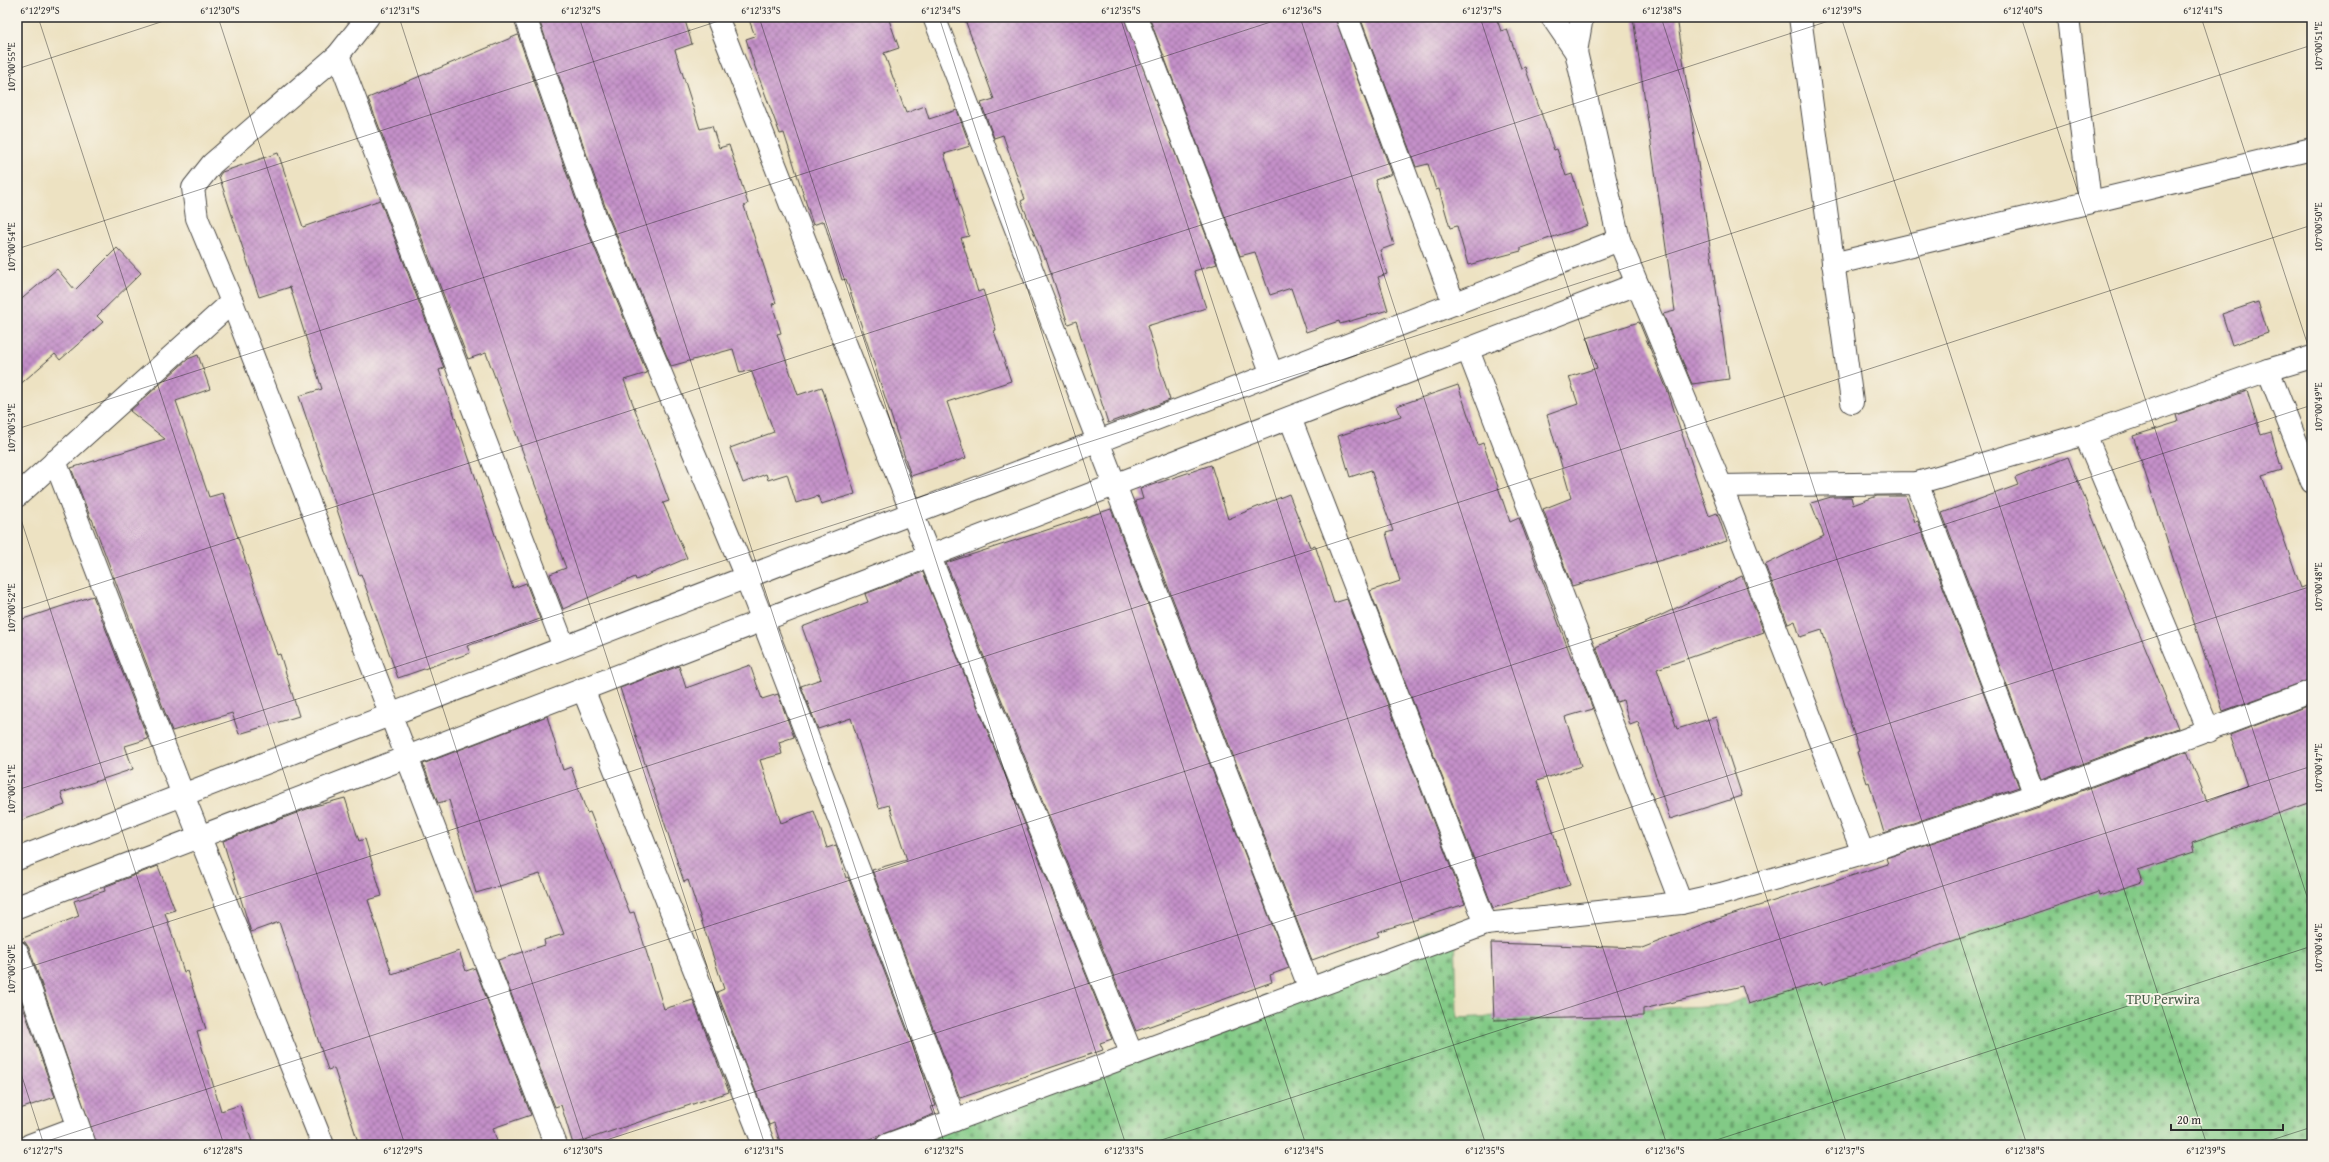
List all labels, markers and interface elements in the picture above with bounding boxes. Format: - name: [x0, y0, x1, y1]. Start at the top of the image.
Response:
- text: 6°12'29"S: [20, 3, 60, 18]
- text: 6°12'30"S: [200, 3, 240, 18]
- text: 6°12'31"S: [380, 3, 420, 18]
- text: 6°12'32"S: [561, 3, 601, 18]
- text: 6°12'33"S: [741, 3, 781, 18]
- text: 6°12'34"S: [921, 3, 961, 18]
- text: 6°12'35"S: [1101, 3, 1141, 18]
- text: 6°12'36"S: [1282, 3, 1322, 18]
- text: 6°12'37"S: [1462, 3, 1502, 18]
- text: 6°12'38"S: [1642, 3, 1682, 18]
- text: 6°12'39"S: [1822, 3, 1862, 18]
- text: 6°12'40"S: [2003, 3, 2043, 18]
- text: 6°12'41"S: [2183, 3, 2223, 18]
- text: 107°00'51"E: [2311, 21, 2326, 71]
- text: 107°00'55"E: [4, 42, 19, 92]
- text: 107°00'50"E: [2311, 202, 2326, 252]
- text: 107°00'54"E: [4, 222, 19, 272]
- text: 107°00'49"E: [2311, 382, 2326, 432]
- text: 107°00'53"E: [4, 403, 19, 453]
- text: 107°00'48"E: [2311, 562, 2326, 612]
- text: 107°00'52"E: [4, 583, 19, 633]
- text: 107°00'47"E: [2311, 743, 2326, 793]
- text: 107°00'51"E: [4, 764, 19, 814]
- text: 107°00'46"E: [2311, 923, 2326, 973]
- text: 107°00'50"E: [4, 944, 19, 994]
- park label: TPU Perwira: [2126, 989, 2200, 1009]
- scale bar: [2171, 1106, 2283, 1132]
- text: 20 m: [2177, 1111, 2201, 1128]
- text: 6°12'27"S: [23, 1143, 63, 1158]
- text: 6°12'28"S: [203, 1143, 243, 1158]
- text: 6°12'29"S: [383, 1143, 423, 1158]
- text: 6°12'30"S: [563, 1143, 603, 1158]
- text: 6°12'31"S: [744, 1143, 784, 1158]
- text: 6°12'32"S: [924, 1143, 964, 1158]
- text: 6°12'33"S: [1104, 1143, 1144, 1158]
- text: 6°12'34"S: [1284, 1143, 1324, 1158]
- text: 6°12'35"S: [1465, 1143, 1505, 1158]
- text: 6°12'36"S: [1645, 1143, 1685, 1158]
- text: 6°12'37"S: [1825, 1143, 1865, 1158]
- text: 6°12'38"S: [2005, 1143, 2045, 1158]
- text: 6°12'39"S: [2186, 1143, 2226, 1158]

